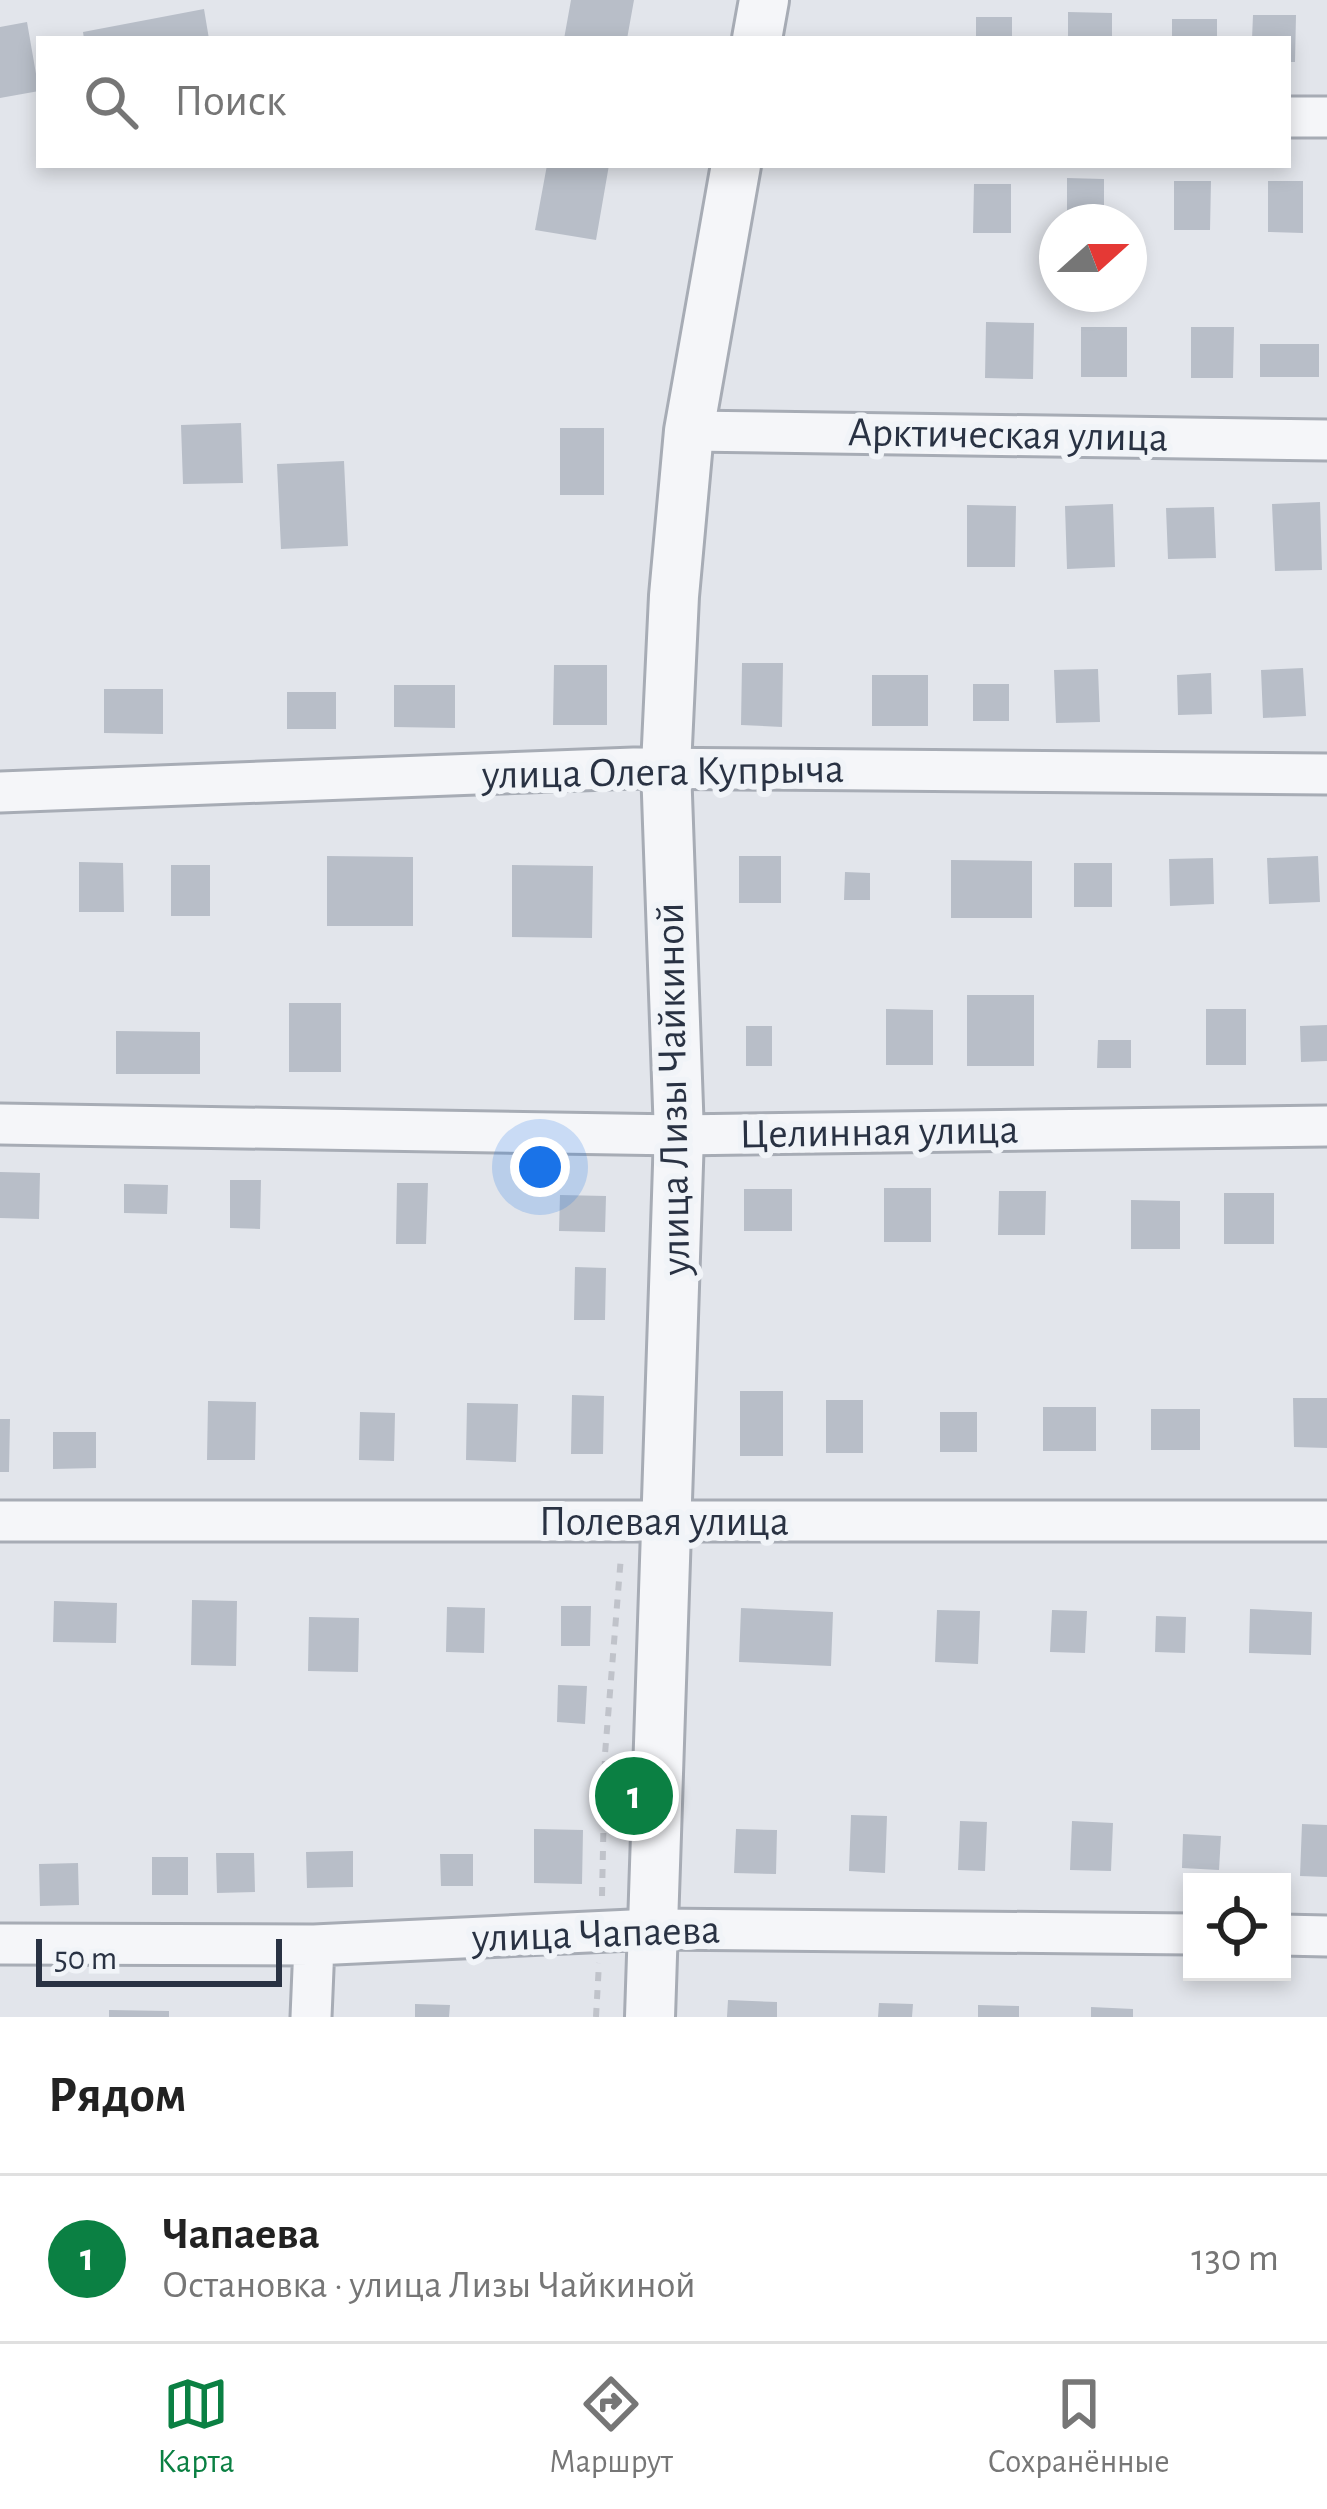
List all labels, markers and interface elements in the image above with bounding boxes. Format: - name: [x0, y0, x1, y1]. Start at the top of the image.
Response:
- search box: [36, 36, 1291, 168]
- icon: search: [78, 69, 144, 135]
- text: Поиск: [174, 79, 286, 124]
- north arrow: [1039, 204, 1147, 312]
- street label: Арктическая улица: [847, 411, 1169, 459]
- street label: улица Олега Купрыча: [480, 748, 845, 796]
- street label: улица Лизы Чайкиной: [649, 902, 697, 1277]
- street label: Целинная улица: [739, 1109, 1019, 1155]
- your location: [510, 1137, 570, 1197]
- street label: Полевая улица: [539, 1501, 789, 1543]
- pin: 1: [595, 1751, 673, 1841]
- map controls: [1183, 1873, 1291, 1981]
- button: locate: [1183, 1873, 1291, 1981]
- street label: улица Чапаева: [470, 1909, 721, 1959]
- scale bar: [36, 1933, 282, 1986]
- text: 50 m: [54, 1943, 117, 1976]
- text: Рядом: [48, 2070, 187, 2121]
- text: Чапаева: [162, 2212, 320, 2257]
- text: 1: [80, 2239, 94, 2278]
- text: 130 m: [1191, 2239, 1279, 2278]
- text: Остановка · улица Лизы Чайкиной: [162, 2266, 696, 2305]
- tab: Карта: [157, 2371, 235, 2483]
- tab: Маршрут: [549, 2371, 673, 2483]
- tab: Сохранённые: [987, 2371, 1170, 2483]

